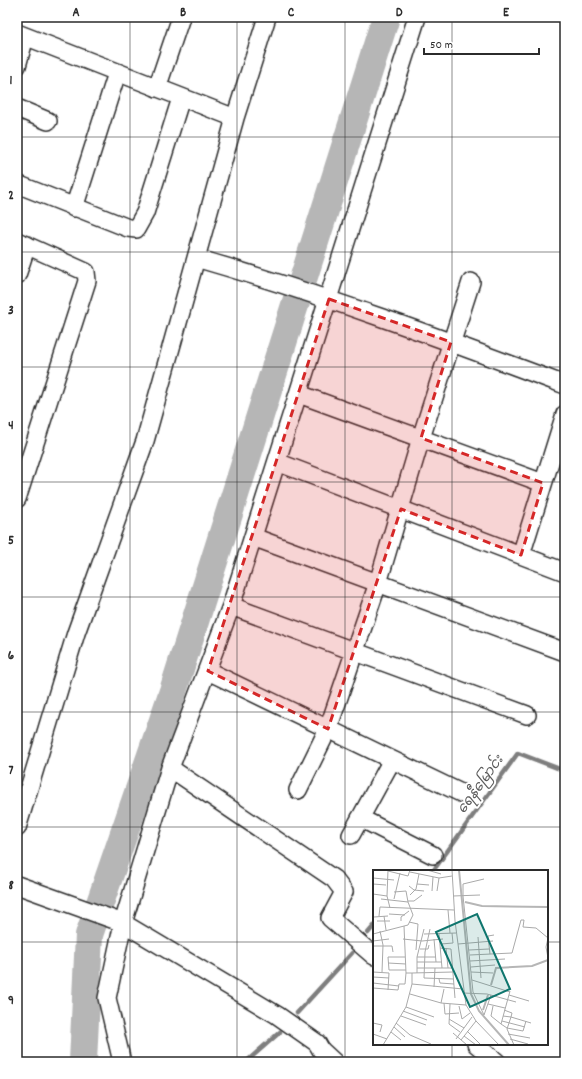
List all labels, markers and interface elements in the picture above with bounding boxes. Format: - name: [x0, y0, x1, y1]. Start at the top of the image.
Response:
- text: A: [72, 4, 80, 23]
- text: B: [180, 4, 186, 23]
- text: C: [288, 4, 295, 23]
- text: D: [396, 4, 403, 23]
- text: E: [503, 4, 510, 23]
- scale bar: [424, 30, 539, 56]
- text: 50 m: [430, 37, 453, 54]
- text: 1: [10, 72, 13, 91]
- text: 2: [8, 187, 14, 206]
- text: 3: [8, 302, 14, 321]
- text: 4: [8, 417, 14, 436]
- text: 5: [8, 532, 14, 551]
- text: 6: [8, 647, 15, 666]
- water label: ရေနီမြောင်း: [451, 750, 510, 818]
- text: 7: [9, 762, 14, 781]
- inset map: [373, 870, 548, 1045]
- text: 8: [8, 877, 14, 896]
- text: 9: [8, 992, 14, 1011]

